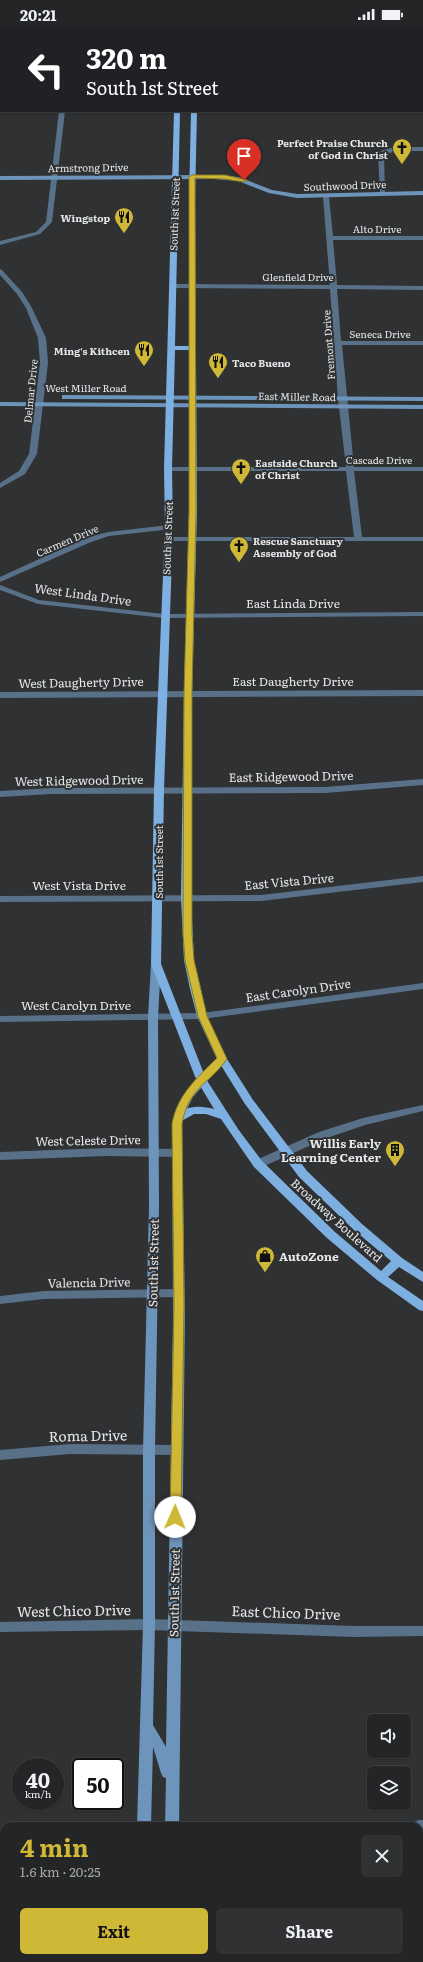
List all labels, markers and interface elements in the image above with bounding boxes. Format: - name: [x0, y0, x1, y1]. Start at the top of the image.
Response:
- text: 20:21: [20, 3, 56, 26]
- text: 320 m: [86, 36, 167, 78]
- icon: left: [20, 44, 72, 96]
- text: South 1st Street: [86, 74, 219, 101]
- place label: Perfect Praise Church of God in Christ: [277, 135, 389, 162]
- church icon: Perfect Praise Church of God in Christ: [391, 137, 413, 165]
- pin: [227, 139, 261, 180]
- icon: arrive: [233, 145, 255, 167]
- street label: Armstrong Drive: [48, 159, 128, 175]
- street label: Southwood Drive: [303, 176, 387, 194]
- street label: South 1st Street: [165, 177, 183, 251]
- restaurant icon: Wingstop: [113, 206, 135, 234]
- place label: Wingstop: [61, 210, 110, 225]
- street label: Alto Drive: [353, 221, 401, 236]
- street label: Glenfield Drive: [262, 269, 334, 284]
- street label: Fremont Drive: [318, 310, 338, 380]
- street label: Seneca Drive: [349, 326, 411, 341]
- restaurant icon: Ming's Kithcen: [133, 339, 155, 367]
- place label: Ming's Kithcen: [54, 343, 130, 358]
- restaurant icon: Taco Bueno: [207, 351, 229, 379]
- place label: Taco Bueno: [232, 355, 291, 370]
- street label: Delmar Drive: [19, 358, 41, 424]
- street label: West Miller Road: [45, 380, 127, 395]
- street label: East Miller Road: [258, 388, 336, 404]
- street label: Cascade Drive: [346, 452, 412, 467]
- place label: Eastside Church of Christ: [255, 455, 338, 482]
- church icon: Eastside Church of Christ: [230, 457, 252, 485]
- street label: South 1st Street: [158, 501, 176, 575]
- street label: Carmen Drive: [33, 520, 101, 560]
- place label: Rescue Sanctuary Assembly of God: [253, 533, 344, 560]
- church icon: Rescue Sanctuary Assembly of God: [228, 535, 250, 563]
- street label: West Linda Drive: [33, 578, 133, 610]
- street label: East Linda Drive: [246, 594, 340, 612]
- street label: West Daugherty Drive: [18, 672, 144, 692]
- street label: East Daugherty Drive: [232, 672, 354, 690]
- street label: East Ridgewood Drive: [229, 766, 353, 786]
- street label: West Ridgewood Drive: [15, 770, 143, 790]
- street label: South 1st Street: [151, 825, 166, 899]
- street label: East Vista Drive: [244, 868, 334, 894]
- street label: West Vista Drive: [32, 876, 126, 894]
- street label: East Carolyn Drive: [244, 974, 352, 1006]
- street label: West Carolyn Drive: [21, 996, 131, 1014]
- street label: West Celeste Drive: [35, 1130, 141, 1150]
- place label: Willis Early Learning Center: [281, 1134, 382, 1166]
- building icon: Willis Early Learning Center: [384, 1139, 406, 1167]
- street label: Broadway Boulevard: [287, 1174, 387, 1267]
- street label: South 1st Street: [143, 1219, 163, 1307]
- shop icon: AutoZone: [254, 1245, 276, 1273]
- place label: AutoZone: [279, 1247, 339, 1265]
- street label: Valencia Drive: [47, 1272, 131, 1292]
- street label: Roma Drive: [49, 1424, 127, 1446]
- position arrow: [154, 1496, 196, 1538]
- street label: South 1st Street: [164, 1549, 184, 1637]
- street label: West Chico Drive: [17, 1599, 131, 1621]
- street label: East Chico Drive: [231, 1600, 341, 1624]
- map controls: [367, 1714, 411, 1810]
- button: sound: [367, 1714, 411, 1758]
- speed limit sign: 50: [72, 1758, 124, 1810]
- text: 40: [26, 1764, 50, 1794]
- button: layers: [367, 1766, 411, 1810]
- text: km/h: [25, 1786, 51, 1801]
- text: 4 min: [20, 1829, 89, 1864]
- button: close: [361, 1835, 403, 1877]
- text: 1.6 km · 20:25: [20, 1862, 101, 1881]
- button: Exit: [20, 1908, 208, 1954]
- button: Share: [216, 1908, 403, 1954]

